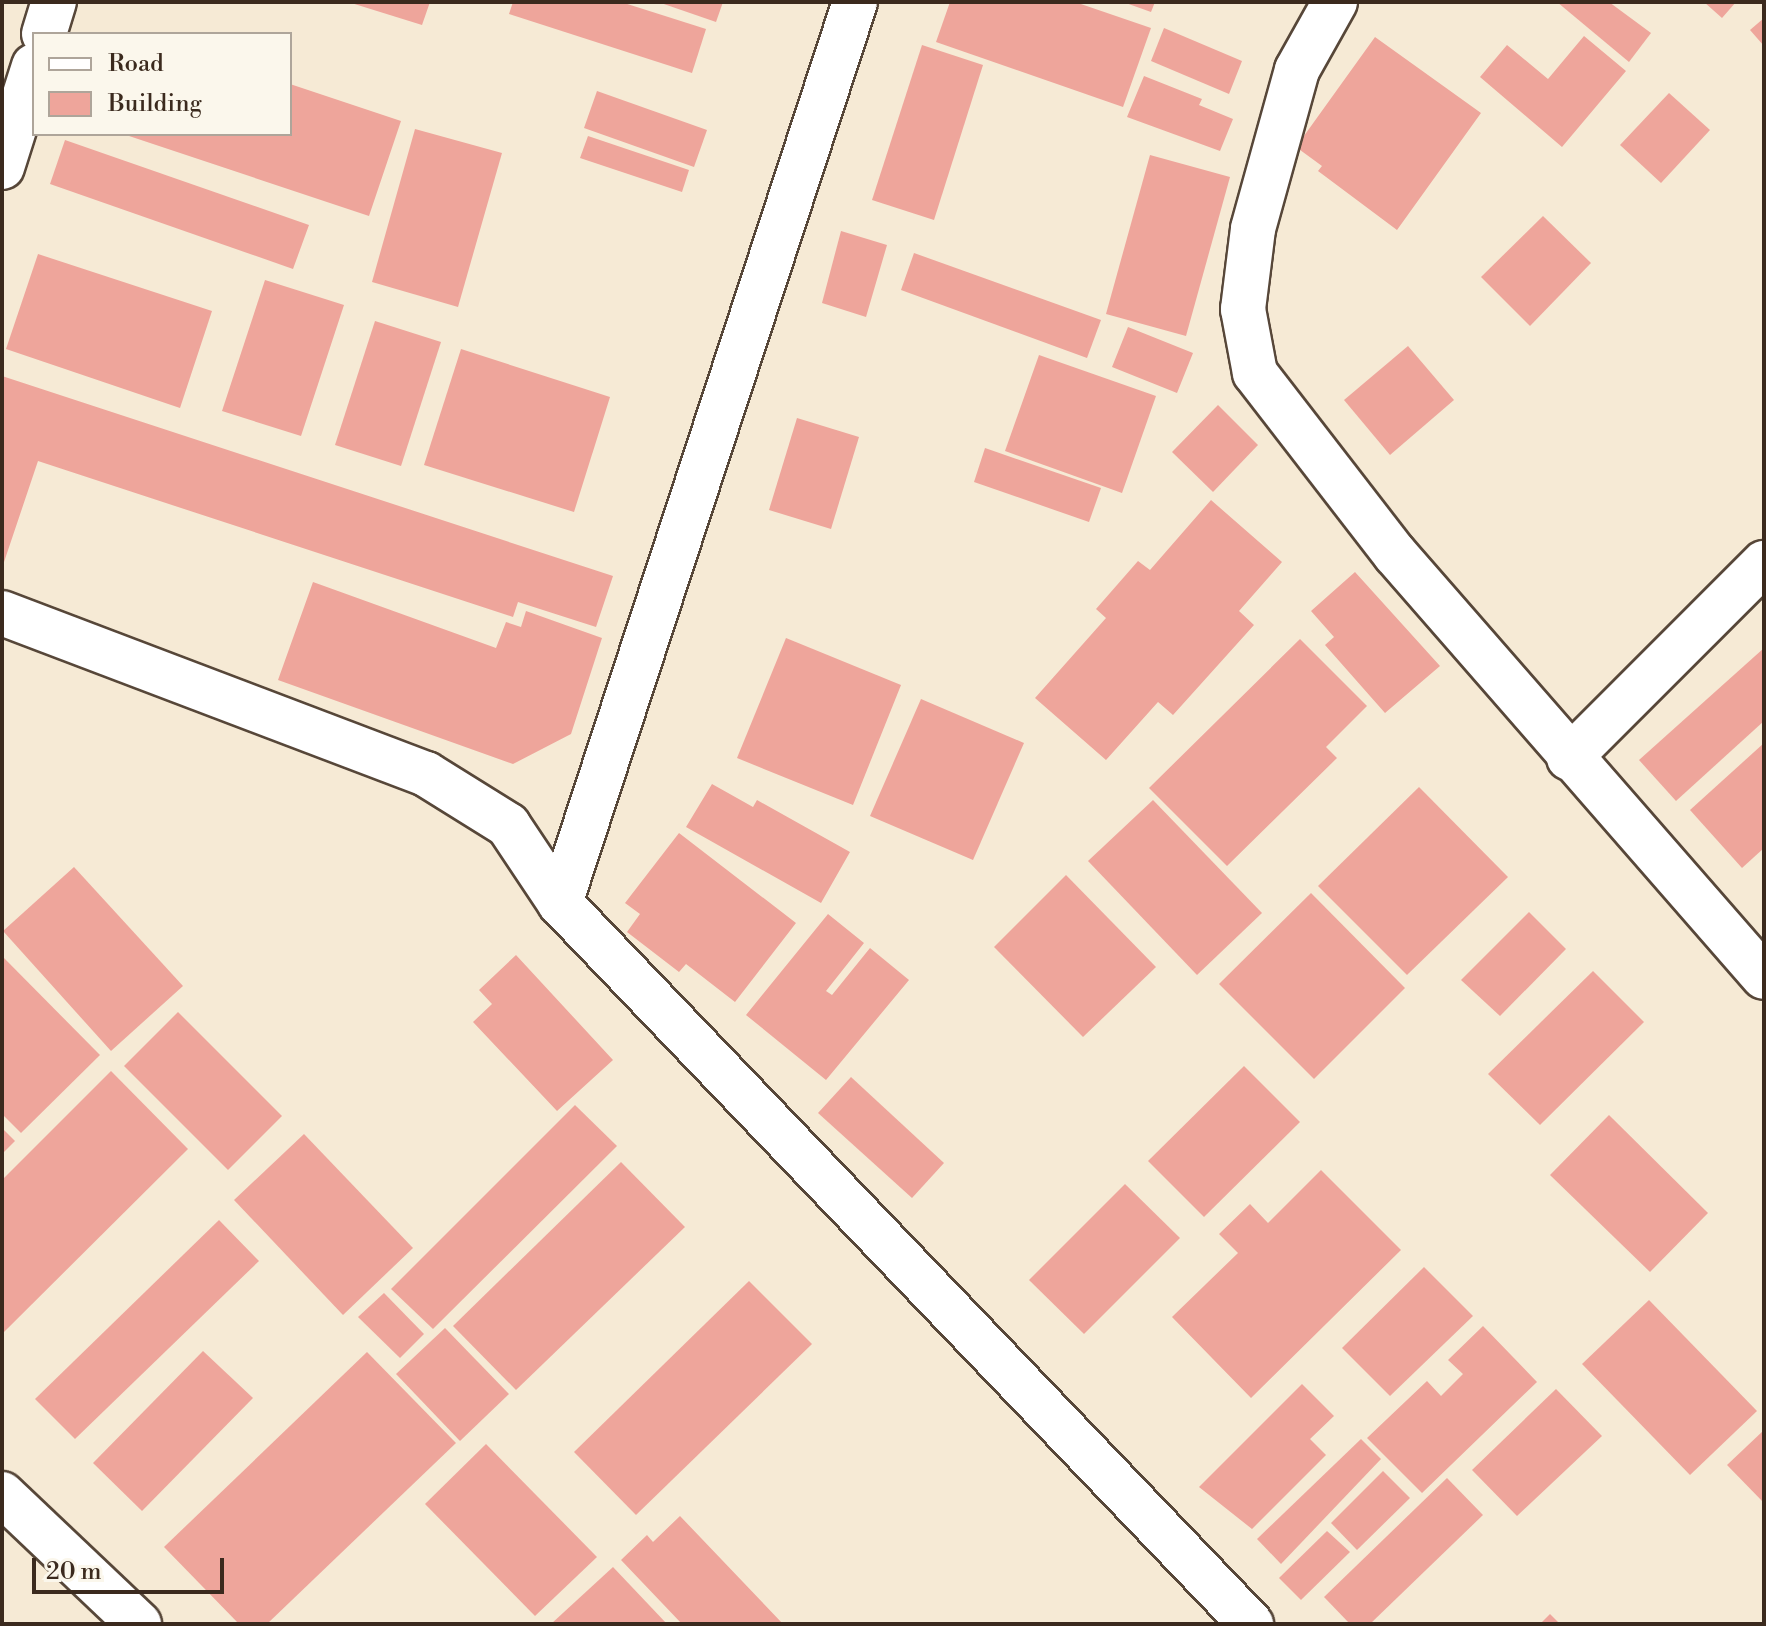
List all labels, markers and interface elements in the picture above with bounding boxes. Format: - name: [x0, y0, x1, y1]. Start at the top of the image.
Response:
- legend: [32, 32, 292, 136]
- text: Road: [108, 49, 164, 79]
- text: Building: [108, 89, 202, 119]
- scale bar: [36, 1542, 228, 1592]
- text: 20 m: [46, 1557, 102, 1587]

